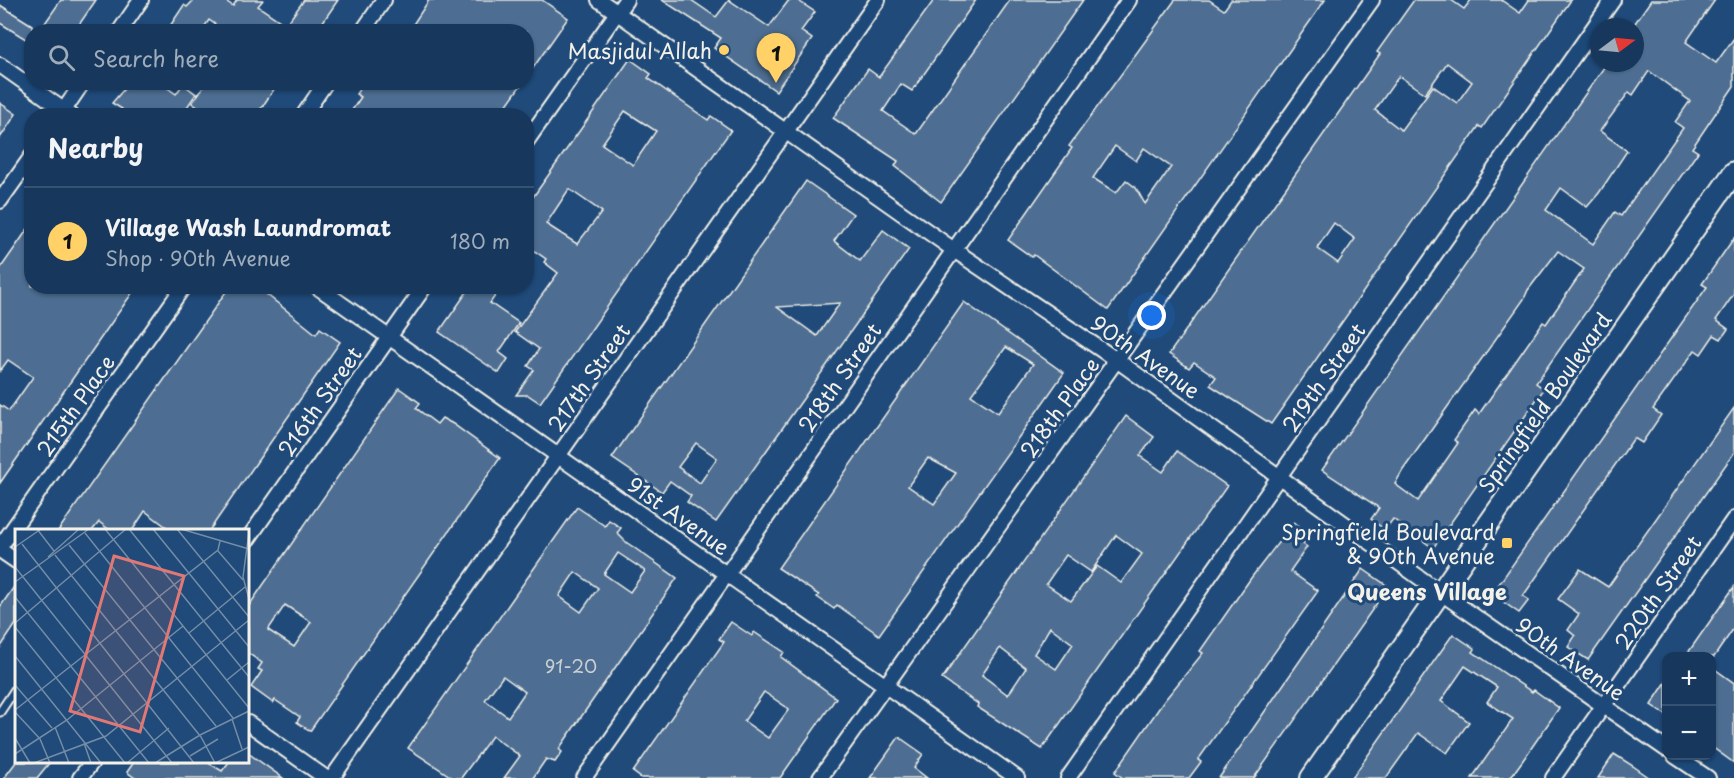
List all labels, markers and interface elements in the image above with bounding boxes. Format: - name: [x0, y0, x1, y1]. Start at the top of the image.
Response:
- north arrow: [1590, 18, 1644, 72]
- search box: [24, 24, 534, 90]
- place label: Masjidul Allah: [568, 34, 712, 66]
- pin: 1: [756, 34, 796, 83]
- icon: search: [45, 41, 78, 74]
- text: Search here: [93, 41, 219, 74]
- marker: Masjidul Allah: [717, 43, 731, 57]
- text: Nearby: [48, 128, 143, 167]
- text: Village Wash Laundromat: [105, 210, 391, 243]
- text: 1: [63, 226, 72, 256]
- text: 180 m: [450, 226, 510, 256]
- text: Shop · 90th Avenue: [105, 243, 291, 273]
- your location: [1137, 301, 1166, 330]
- street label: Springfield Boulevard: [1470, 305, 1619, 499]
- street label: 90th Avenue: [1085, 307, 1207, 405]
- street label: 217th Street: [539, 316, 637, 438]
- street label: 218th Street: [790, 316, 888, 438]
- street label: 219th Street: [1274, 316, 1372, 438]
- street label: 216th Street: [269, 339, 369, 463]
- street label: 215th Place: [28, 348, 122, 462]
- street label: 218th Place: [1012, 350, 1106, 464]
- street label: 91st Avenue: [621, 468, 737, 562]
- place label: Springfield Boulevard & 90th Avenue: [1281, 515, 1495, 571]
- street label: 220th Street: [1606, 528, 1708, 656]
- inset map: [15, 529, 249, 763]
- marker: Springfield Boulevard & 90th Avenue: [1500, 536, 1514, 550]
- district label: Queens Village: [1347, 574, 1507, 607]
- street label: 90th Avenue: [1510, 609, 1632, 707]
- house number: 91-20: [545, 652, 597, 679]
- map controls: [1662, 652, 1716, 760]
- button: +: [1662, 652, 1716, 706]
- button: −: [1662, 706, 1716, 760]

